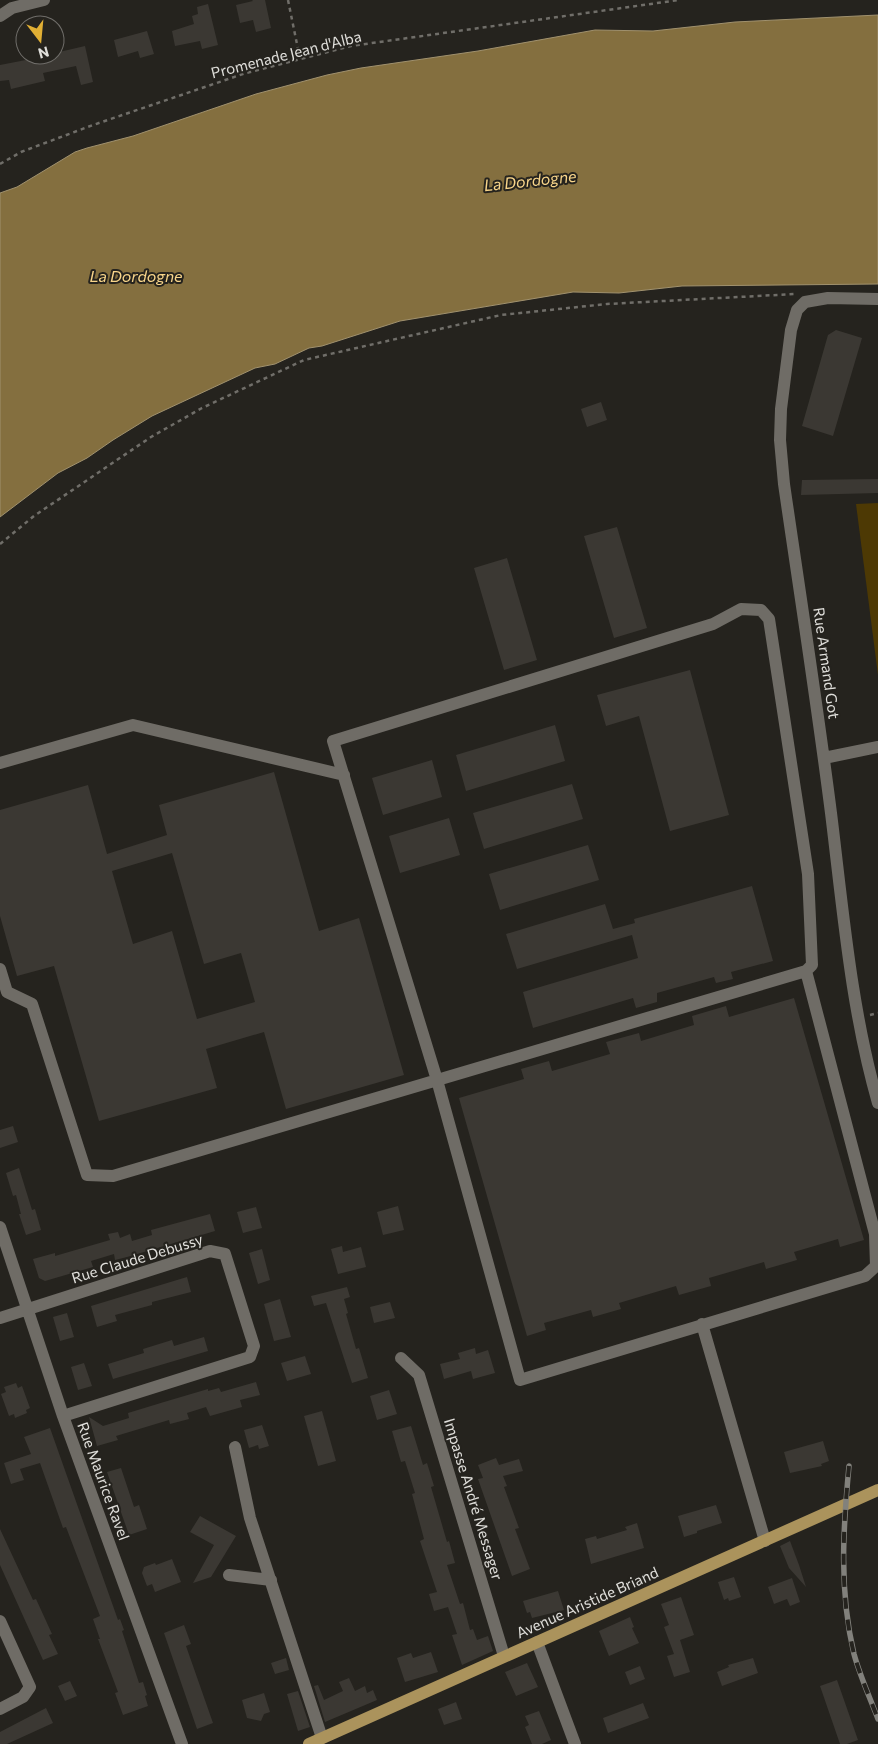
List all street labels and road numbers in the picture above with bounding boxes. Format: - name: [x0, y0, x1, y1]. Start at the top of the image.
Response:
- street label: Promenade Jean d'Alba: [209, 27, 363, 81]
- street label: Rue Armand Got: [810, 606, 844, 720]
- street label: Rue Claude Debussy: [69, 1229, 205, 1287]
- street label: Impasse André Messager: [441, 1416, 507, 1582]
- street label: Rue Maurice Ravel: [74, 1419, 134, 1543]
- street label: Avenue Aristide Briand: [513, 1562, 661, 1642]

